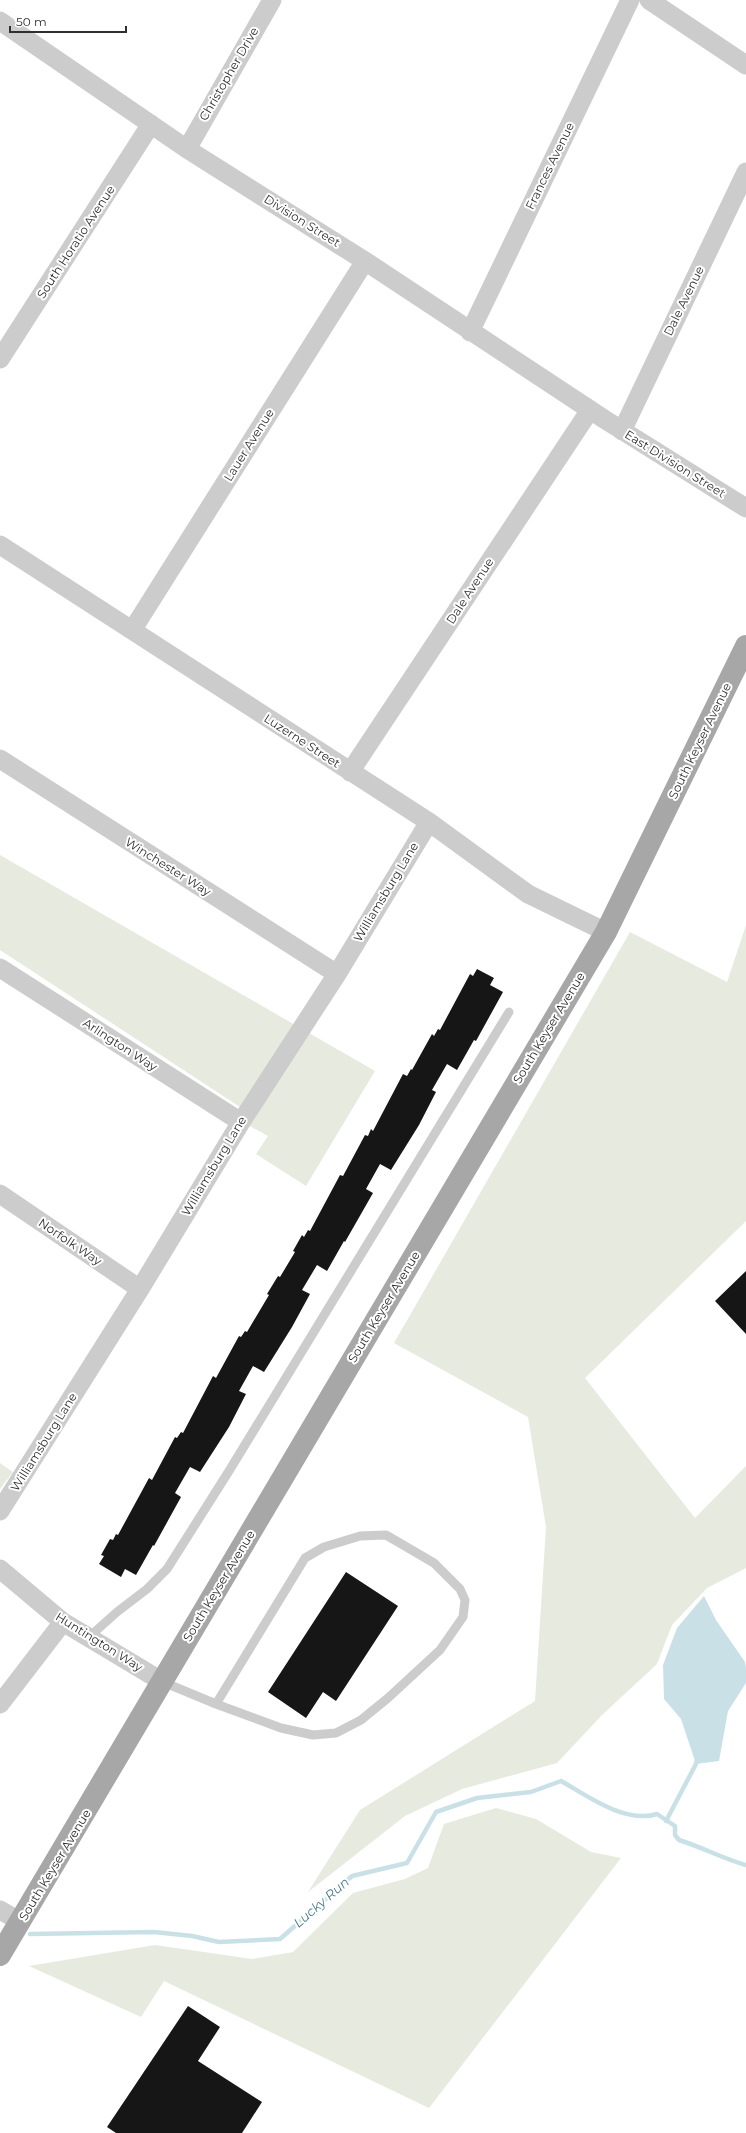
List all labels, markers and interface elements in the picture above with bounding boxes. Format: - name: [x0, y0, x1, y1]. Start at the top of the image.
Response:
- scale bar: [10, 8, 126, 34]
- text: 50 m: [16, 14, 47, 29]
- street label: Christopher Drive: [196, 24, 261, 123]
- street label: Frances Avenue: [522, 120, 577, 212]
- street label: South Horatio Avenue: [33, 182, 118, 301]
- street label: Division Street: [261, 191, 343, 250]
- street label: Dale Avenue: [660, 263, 707, 338]
- street label: Lauer Avenue: [220, 406, 277, 484]
- street label: East Division Street: [622, 427, 728, 501]
- street label: Dale Avenue: [443, 555, 497, 627]
- street label: South Keyser Avenue: [665, 680, 734, 801]
- street label: Luzerne Street: [261, 710, 343, 771]
- street label: Winchester Way: [123, 834, 214, 899]
- street label: Williamsburg Lane: [350, 839, 421, 944]
- street label: South Keyser Avenue: [509, 969, 588, 1086]
- street label: Arlington Way: [80, 1015, 161, 1074]
- street label: Williamsburg Lane: [178, 1113, 249, 1218]
- street label: Norfolk Way: [36, 1215, 105, 1269]
- street label: South Keyser Avenue: [344, 1248, 423, 1365]
- street label: Williamsburg Lane: [7, 1390, 80, 1494]
- street label: South Keyser Avenue: [179, 1527, 258, 1644]
- street label: Huntington Way: [53, 1609, 146, 1675]
- street label: South Keyser Avenue: [15, 1806, 94, 1923]
- water label: Lucky Run: [290, 1874, 352, 1930]

